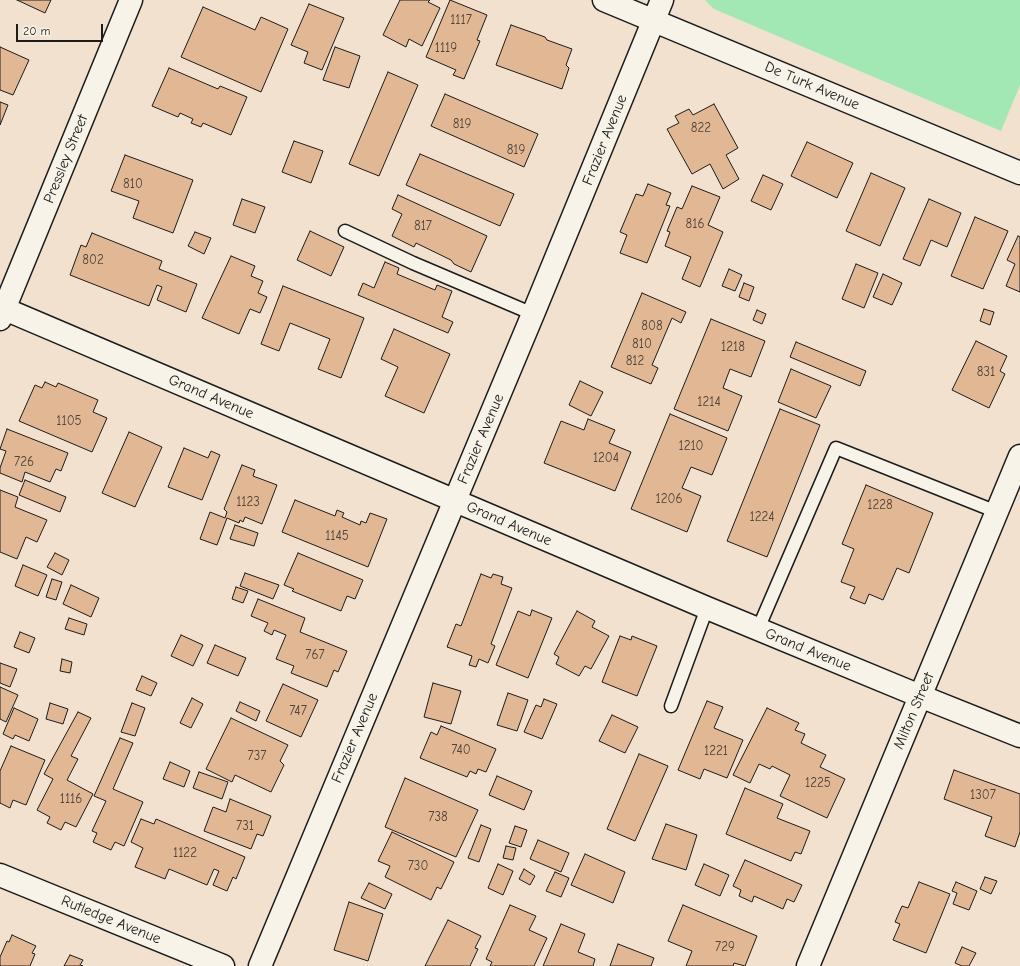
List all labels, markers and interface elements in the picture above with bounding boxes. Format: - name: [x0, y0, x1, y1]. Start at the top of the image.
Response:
- house number: 1117: [450, 12, 472, 28]
- scale bar: [18, 16, 105, 42]
- text: 20 m: [23, 24, 51, 38]
- house number: 1119: [435, 40, 457, 56]
- street label: De Turk Avenue: [762, 58, 862, 114]
- street label: Frazier Avenue: [579, 92, 631, 188]
- street label: Pressley Street: [40, 112, 92, 206]
- house number: 819: [453, 116, 471, 132]
- house number: 822: [691, 120, 711, 136]
- house number: 819: [507, 142, 525, 158]
- house number: 810: [123, 176, 143, 192]
- house number: 816: [686, 216, 704, 232]
- house number: 817: [414, 218, 432, 234]
- house number: 802: [82, 252, 104, 268]
- house number: 808: [641, 318, 663, 334]
- house number: 810: [632, 336, 652, 352]
- house number: 1218: [721, 339, 745, 355]
- house number: 812: [626, 353, 644, 369]
- house number: 831: [977, 364, 995, 380]
- street label: Grand Avenue: [166, 371, 256, 423]
- street label: Frazier Avenue: [454, 391, 508, 487]
- house number: 1214: [697, 394, 721, 410]
- house number: 1105: [56, 413, 82, 429]
- house number: 1210: [678, 438, 704, 454]
- house number: 1204: [593, 450, 619, 466]
- house number: 726: [14, 454, 34, 470]
- house number: 1206: [656, 491, 682, 507]
- house number: 1123: [236, 494, 260, 510]
- house number: 1228: [867, 497, 893, 513]
- street label: Grand Avenue: [464, 498, 554, 550]
- house number: 1224: [750, 509, 774, 525]
- house number: 1145: [325, 528, 349, 544]
- street label: Grand Avenue: [762, 625, 854, 675]
- house number: 767: [305, 647, 325, 663]
- street label: Milton Street: [890, 670, 938, 752]
- street label: Frazier Avenue: [328, 690, 382, 786]
- house number: 747: [289, 703, 307, 719]
- house number: 740: [451, 742, 471, 758]
- house number: 1221: [704, 743, 728, 759]
- house number: 737: [248, 748, 266, 764]
- house number: 1225: [805, 775, 831, 791]
- house number: 1307: [970, 787, 996, 803]
- house number: 1116: [60, 791, 82, 807]
- house number: 738: [428, 809, 448, 825]
- house number: 731: [236, 818, 254, 834]
- house number: 1122: [173, 845, 197, 861]
- house number: 730: [408, 858, 428, 874]
- street label: Rutledge Avenue: [59, 892, 163, 948]
- house number: 729: [715, 939, 735, 955]

